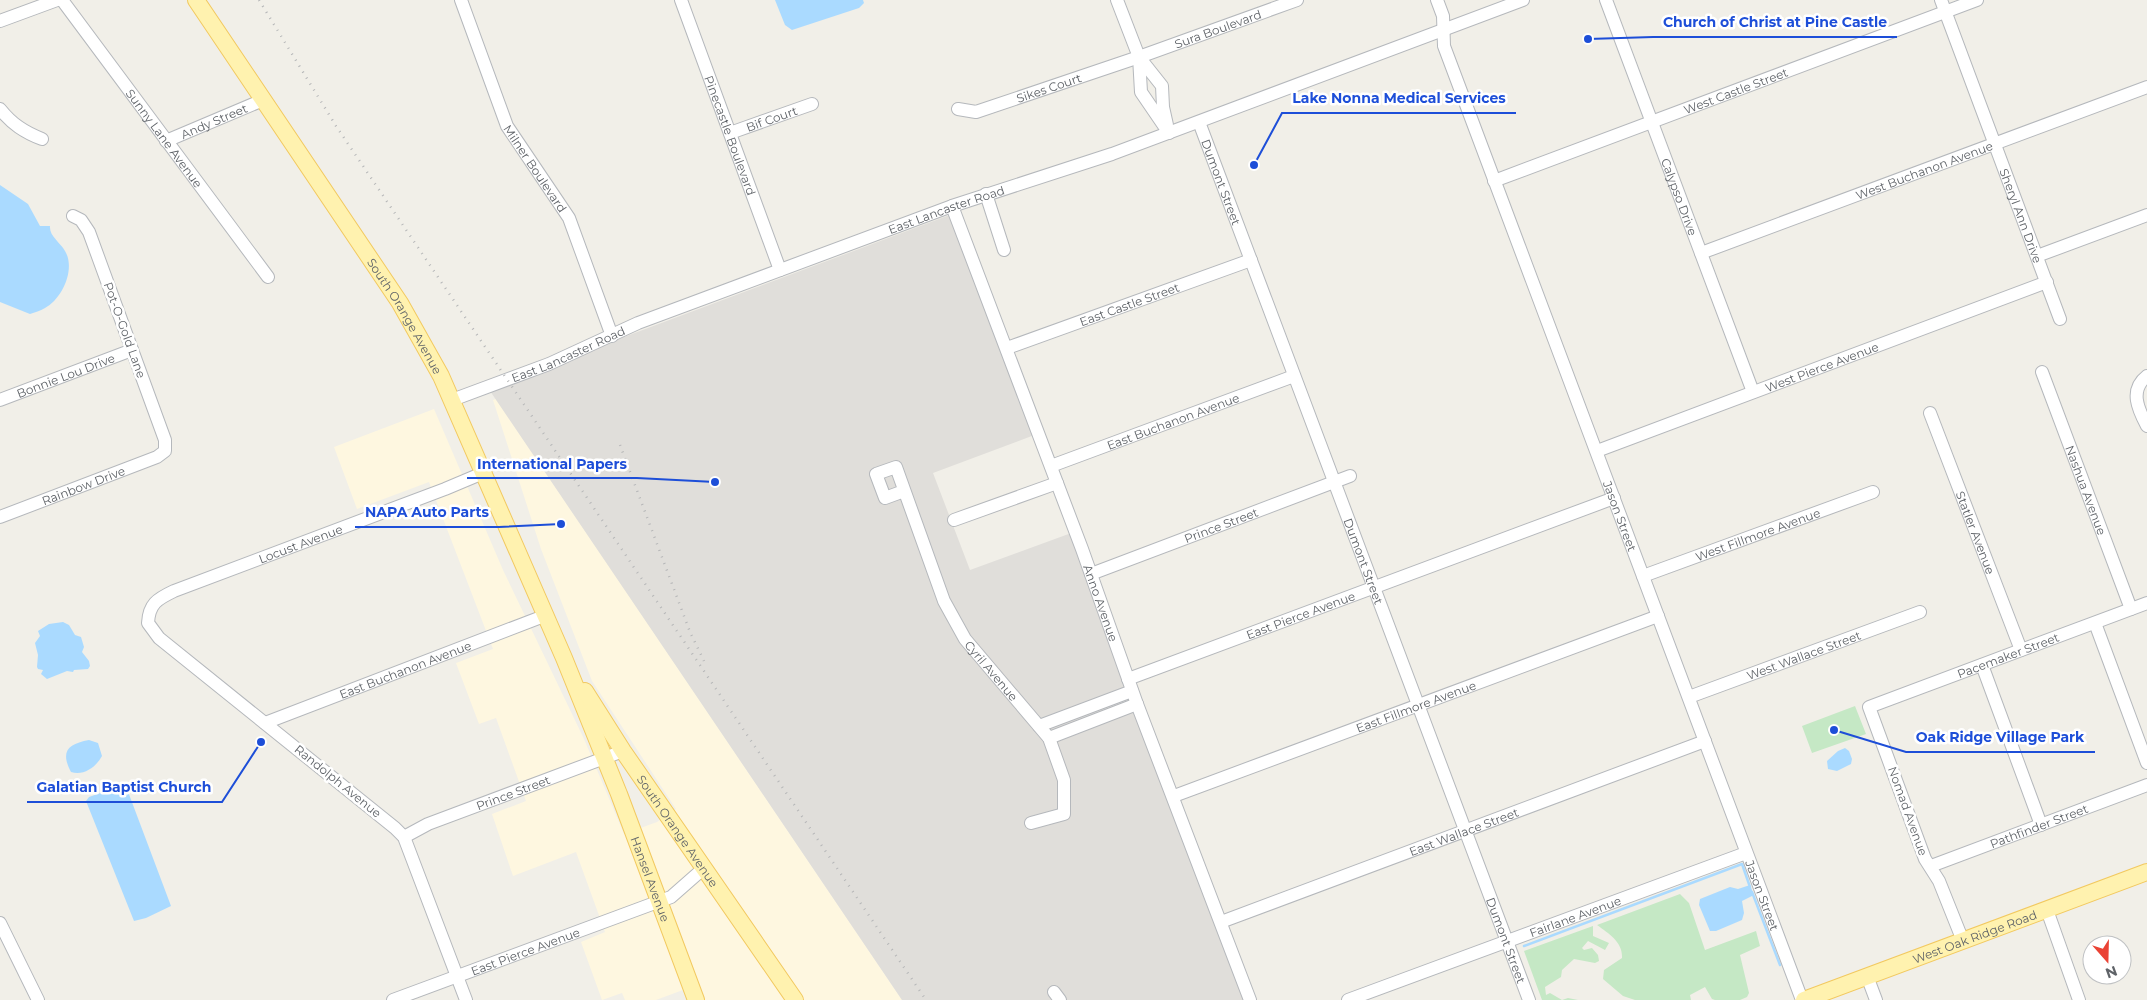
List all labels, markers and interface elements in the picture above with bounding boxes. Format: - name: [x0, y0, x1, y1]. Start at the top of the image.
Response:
- street label: Sura Boulevard: [1172, 6, 1263, 51]
- callout: Church of Christ at Pine Castle: [1653, 8, 1897, 37]
- text: Church of Christ at Pine Castle: [1663, 13, 1887, 31]
- street label: West Castle Street: [1681, 64, 1790, 117]
- street label: Sikes Court: [1014, 70, 1083, 105]
- street label: Pinecastle Boulevard: [702, 73, 759, 197]
- callout: Lake Nonna Medical Services: [1282, 84, 1516, 113]
- street label: Sunny Lane Avenue: [123, 86, 206, 190]
- text: Lake Nonna Medical Services: [1292, 89, 1506, 107]
- street label: Andy Street: [178, 100, 250, 141]
- street label: Bif Court: [744, 102, 799, 134]
- street label: Milner Boulevard: [501, 121, 570, 215]
- street label: Dumont Street: [1199, 137, 1245, 227]
- street label: West Buchanon Avenue: [1853, 138, 1995, 202]
- street label: Calypso Drive: [1658, 156, 1701, 237]
- street label: Sheryl Ann Drive: [1997, 166, 2046, 265]
- street label: East Lancaster Road: [886, 182, 1006, 237]
- street label: South Orange Avenue: [364, 255, 446, 377]
- street label: East Castle Street: [1077, 279, 1181, 329]
- street label: Pot-O-Gold Lane: [101, 280, 149, 380]
- street label: East Lancaster Road: [509, 323, 627, 385]
- street label: West Pierce Avenue: [1763, 339, 1880, 395]
- street label: Bonnie Lou Drive: [14, 350, 117, 401]
- street label: East Buchanon Avenue: [1105, 389, 1241, 452]
- street label: Nashua Avenue: [2063, 443, 2110, 537]
- callout: International Papers: [467, 449, 637, 478]
- text: International Papers: [477, 455, 627, 473]
- street label: Rainbow Drive: [39, 463, 127, 508]
- street label: Jason Street: [1600, 478, 1640, 553]
- street label: Statler Avenue: [1953, 489, 1999, 576]
- callout: NAPA Auto Parts: [355, 498, 499, 527]
- text: NAPA Auto Parts: [365, 503, 490, 521]
- street label: Prince Street: [1182, 504, 1260, 546]
- street label: West Fillmore Avenue: [1693, 504, 1822, 564]
- street label: Dumont Street: [1341, 516, 1387, 606]
- street label: Locust Avenue: [256, 521, 344, 566]
- street label: Anno Avenue: [1081, 562, 1122, 644]
- street label: East Pierce Avenue: [1244, 588, 1357, 642]
- street label: West Wallace Street: [1744, 627, 1863, 683]
- street label: Pacemaker Street: [1955, 629, 2061, 681]
- street label: East Buchanon Avenue: [337, 637, 473, 701]
- street label: Cyril Avenue: [962, 637, 1022, 704]
- street label: East Fillmore Avenue: [1354, 677, 1478, 735]
- callout: Oak Ridge Village Park: [1906, 723, 2095, 752]
- text: Oak Ridge Village Park: [1916, 728, 2085, 746]
- street label: Randolph Avenue: [292, 741, 384, 821]
- street label: Nomad Avenue: [1885, 764, 1931, 858]
- street label: Prince Street: [474, 771, 552, 813]
- street label: South Orange Avenue: [634, 772, 722, 890]
- callout: Galatian Baptist Church: [27, 773, 222, 802]
- text: Galatian Baptist Church: [37, 778, 211, 796]
- street label: Pathfinder Street: [1988, 800, 2090, 851]
- street label: East Wallace Street: [1407, 804, 1520, 859]
- street label: Hansel Avenue: [628, 834, 673, 924]
- street label: Jason Street: [1742, 857, 1783, 933]
- street label: Fairlane Avenue: [1527, 892, 1623, 940]
- street label: Dumont Street: [1484, 895, 1530, 985]
- street label: West Oak Ridge Road: [1910, 906, 2039, 966]
- street label: East Pierce Avenue: [469, 924, 582, 978]
- north arrow: [2082, 935, 2132, 985]
- text: N: [2103, 962, 2120, 983]

